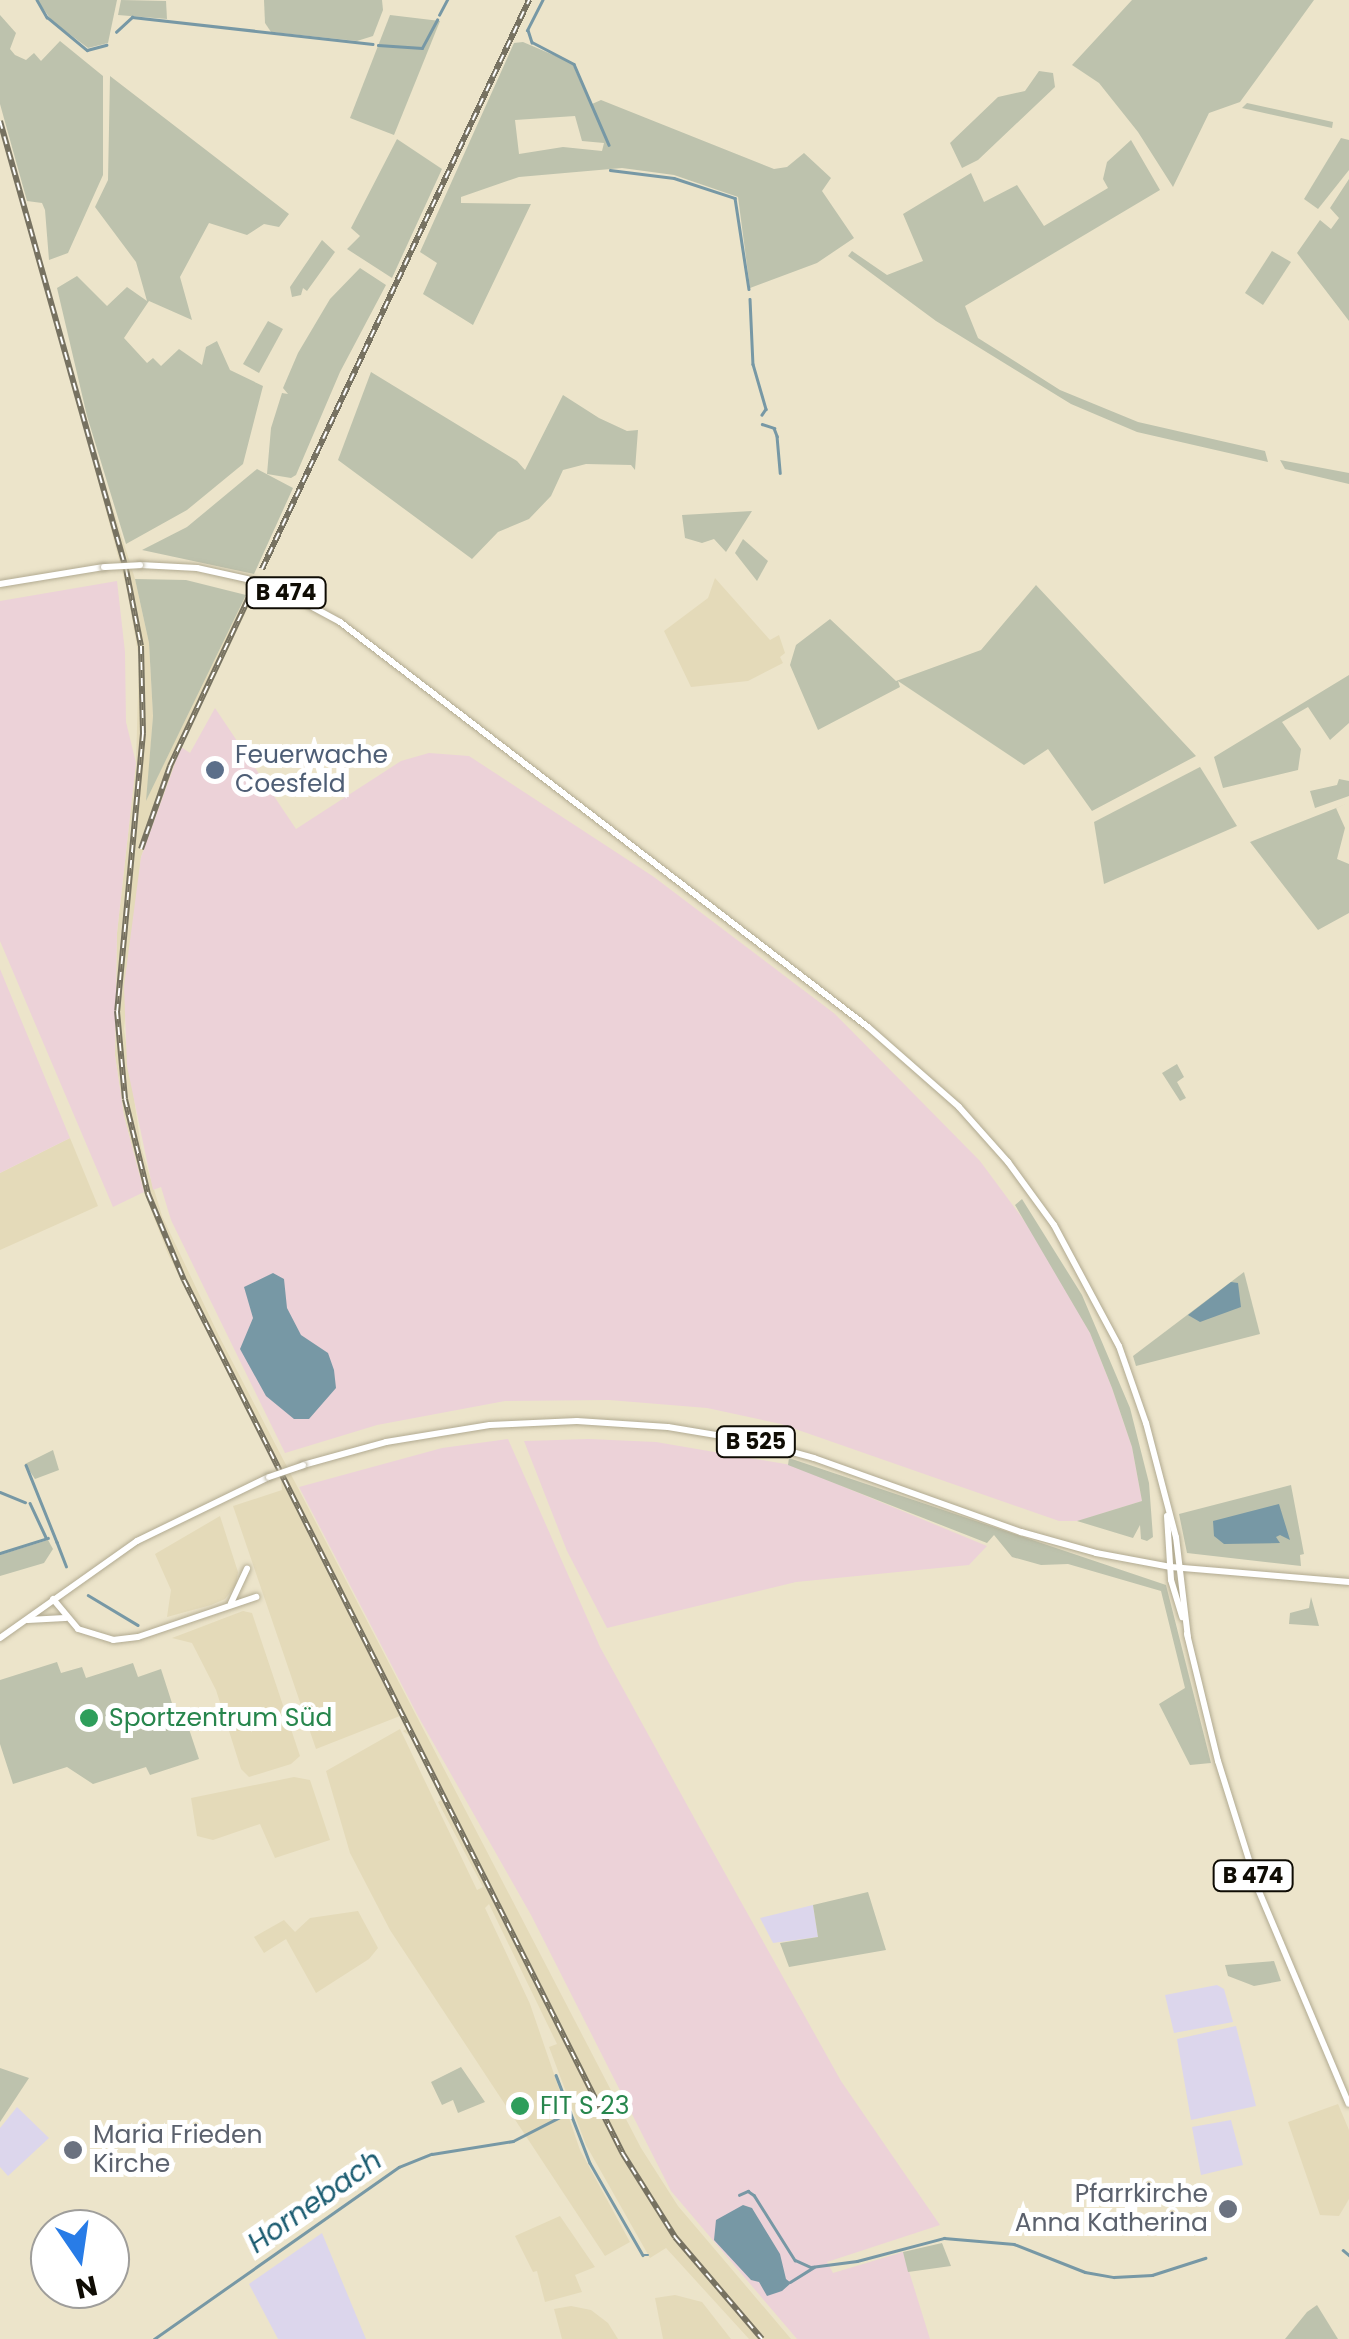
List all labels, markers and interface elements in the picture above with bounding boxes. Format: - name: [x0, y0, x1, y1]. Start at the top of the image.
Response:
- road number: B 474: [244, 576, 328, 610]
- place label: Feuerwache Coesfeld: [235, 741, 388, 800]
- marker: Feuerwache Coesfeld: [204, 759, 226, 781]
- road number: B 525: [714, 1425, 798, 1459]
- place label: Sportzentrum Süd: [109, 1703, 332, 1733]
- marker: Sportzentrum Süd: [78, 1707, 100, 1729]
- road number: B 474: [1210, 1859, 1296, 1893]
- place label: FIT S 23: [540, 2091, 629, 2121]
- marker: FIT S 23: [509, 2095, 531, 2117]
- place label: Maria Frieden Kirche: [93, 2121, 262, 2180]
- marker: Maria Frieden Kirche: [62, 2139, 84, 2161]
- water label: Hornebach: [242, 2144, 388, 2260]
- place label: Pfarrkirche Anna Katherina: [1015, 2180, 1208, 2239]
- marker: Pfarrkirche Anna Katherina: [1217, 2198, 1239, 2220]
- north arrow: [30, 2209, 130, 2309]
- text: N: [72, 2265, 101, 2308]

